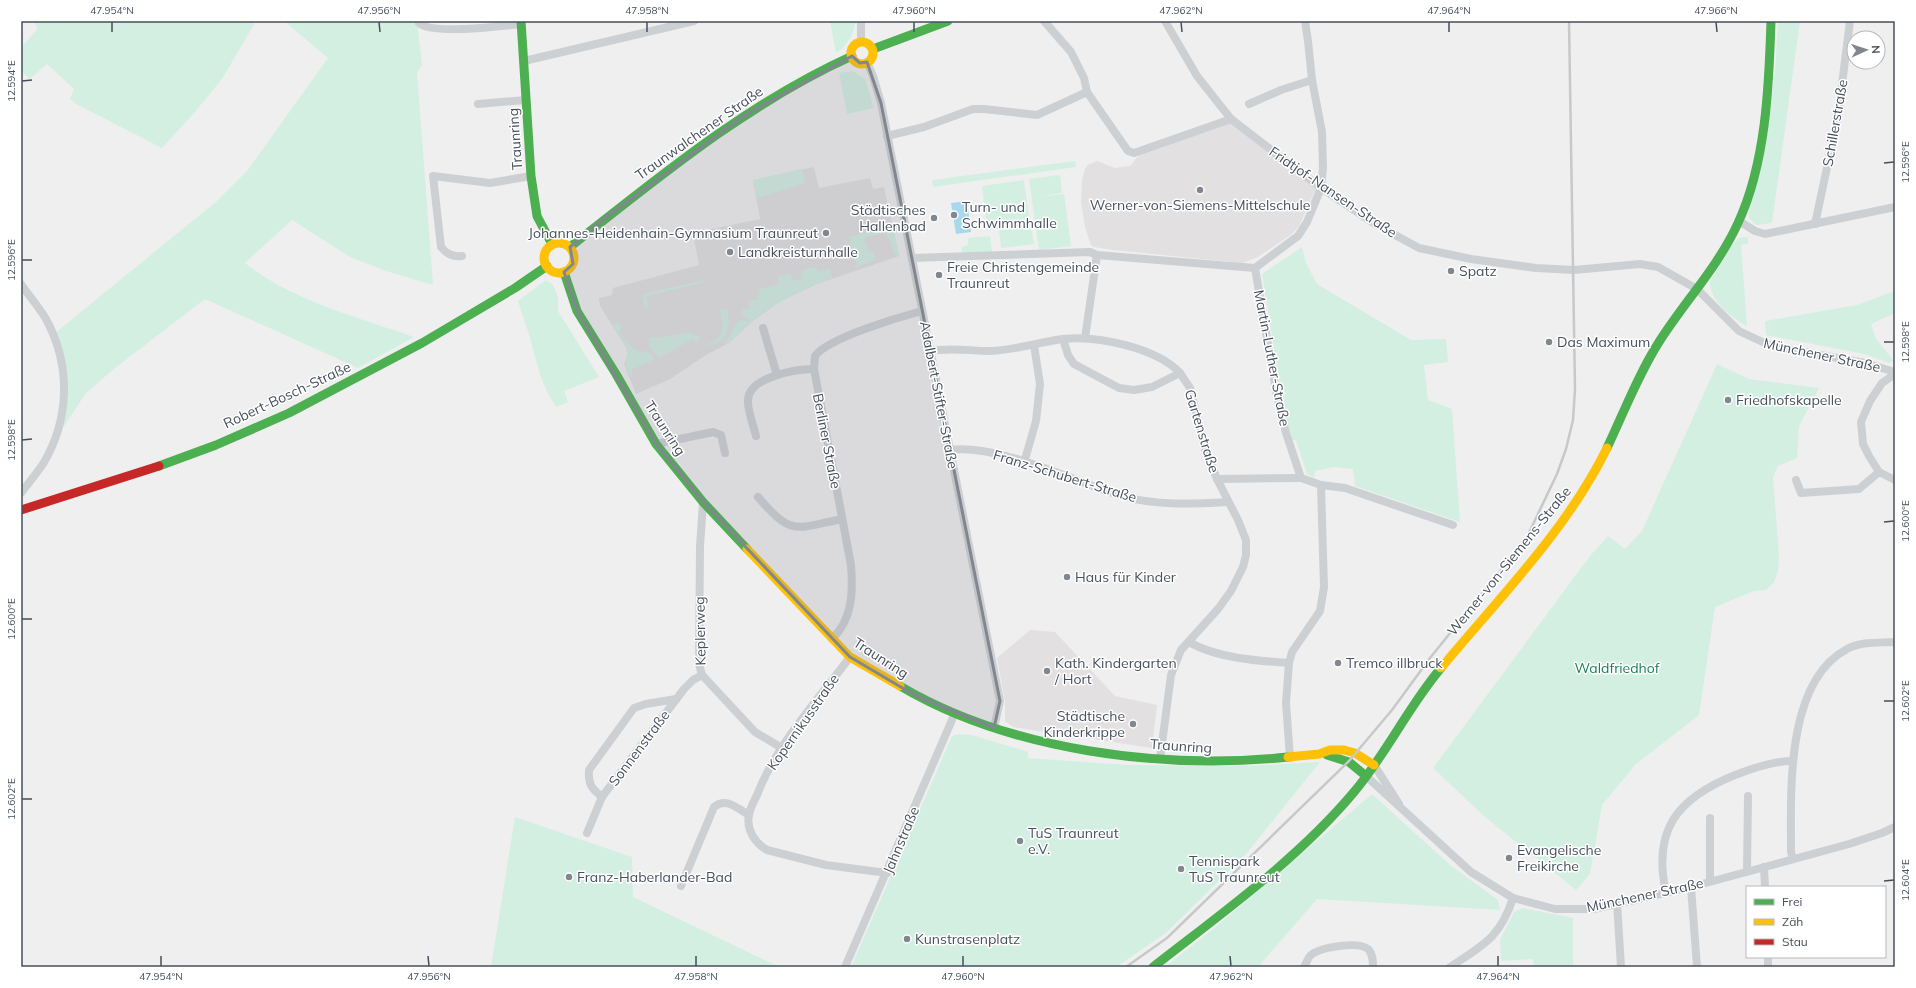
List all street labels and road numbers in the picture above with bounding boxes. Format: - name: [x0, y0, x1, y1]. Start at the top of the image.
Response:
- street label: Schillerstraße: [1818, 78, 1852, 168]
- street label: Traunwalchener Straße: [632, 82, 766, 184]
- street label: Traunring: [504, 107, 526, 171]
- street label: Fridtjof-Nansen-Straße: [1266, 143, 1400, 241]
- street label: Martin-Luther-Straße: [1250, 288, 1294, 428]
- street label: Adalbert-Stifter-Straße: [916, 320, 962, 470]
- street label: Münchener Straße: [1762, 334, 1882, 376]
- street label: Robert-Bosch-Straße: [220, 358, 354, 432]
- street label: Gartenstraße: [1181, 387, 1223, 475]
- street label: Berliner Straße: [809, 392, 845, 490]
- street label: Traunring: [641, 397, 689, 459]
- street label: Franz-Schubert-Straße: [991, 446, 1139, 506]
- street label: Werner-von-Siemens-Straße: [1443, 483, 1575, 639]
- street label: Keplerweg: [690, 596, 710, 666]
- street label: Traunring: [850, 634, 912, 682]
- street label: Kopernikusstraße: [763, 670, 843, 774]
- street label: Sonnenstraße: [605, 706, 673, 790]
- street label: Traunring: [1149, 735, 1213, 757]
- street label: Jahnstraße: [879, 804, 923, 876]
- street label: Münchener Straße: [1585, 874, 1705, 916]

